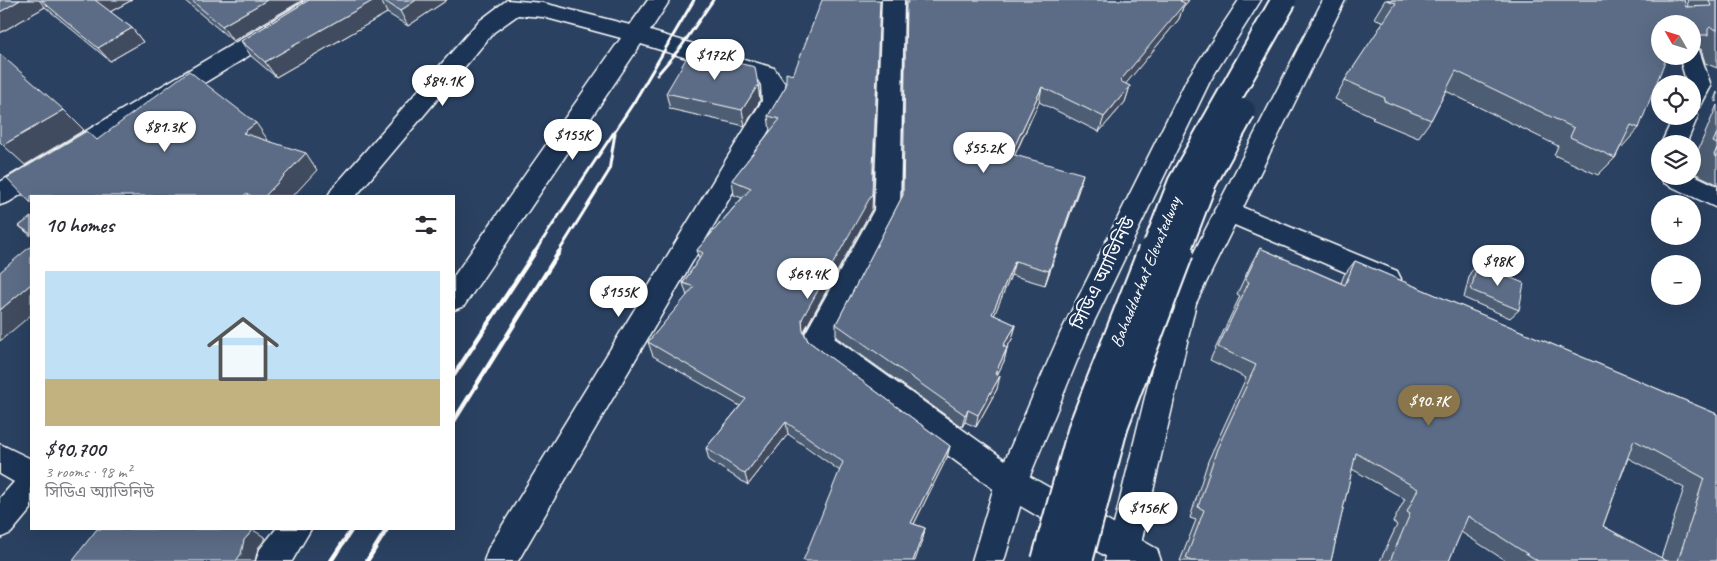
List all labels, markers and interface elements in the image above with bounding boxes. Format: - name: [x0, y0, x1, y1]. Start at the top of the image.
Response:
- north arrow: [1651, 15, 1701, 65]
- map controls: [1651, 15, 1701, 305]
- pin: $172K: [680, 38, 750, 81]
- text: $172K: [697, 45, 733, 65]
- pin: $84.1K: [402, 64, 484, 107]
- text: $84.1K: [423, 71, 463, 91]
- button: locate: [1651, 75, 1701, 125]
- pin: $81.3K: [124, 110, 206, 153]
- text: $81.3K: [145, 117, 185, 137]
- pin: $155K: [538, 119, 608, 161]
- text: $155K: [555, 125, 591, 145]
- pin: $55.2K: [943, 132, 1025, 174]
- button: layers: [1651, 135, 1701, 185]
- text: $55.2K: [964, 138, 1004, 158]
- street label: Bahaddarhat Elevatedway: [1105, 192, 1186, 351]
- button: +: [1651, 195, 1701, 245]
- icon: filters: [412, 211, 440, 239]
- text: 10 homes: [45, 212, 114, 238]
- street label: সিডিএ অ্যাভিনিউ: [1066, 213, 1140, 334]
- pin: $98K: [1468, 244, 1528, 287]
- text: $98K: [1483, 251, 1513, 271]
- button: −: [1651, 255, 1701, 305]
- pin: $69.4K: [767, 258, 849, 300]
- text: $69.4K: [788, 264, 828, 284]
- pin: $155K: [584, 276, 654, 318]
- text: $155K: [601, 282, 637, 302]
- icon: home: [198, 304, 288, 394]
- pin: $90.7K: [1388, 384, 1470, 427]
- text: $90.7K: [1409, 391, 1449, 411]
- text: $90,700: [45, 436, 106, 462]
- text: 3 rooms · 98 m²: [45, 462, 131, 482]
- text: সিডিএ অ্যাভিনিউ: [45, 482, 154, 502]
- pin: $156K: [1113, 492, 1183, 534]
- text: $156K: [1129, 498, 1167, 518]

